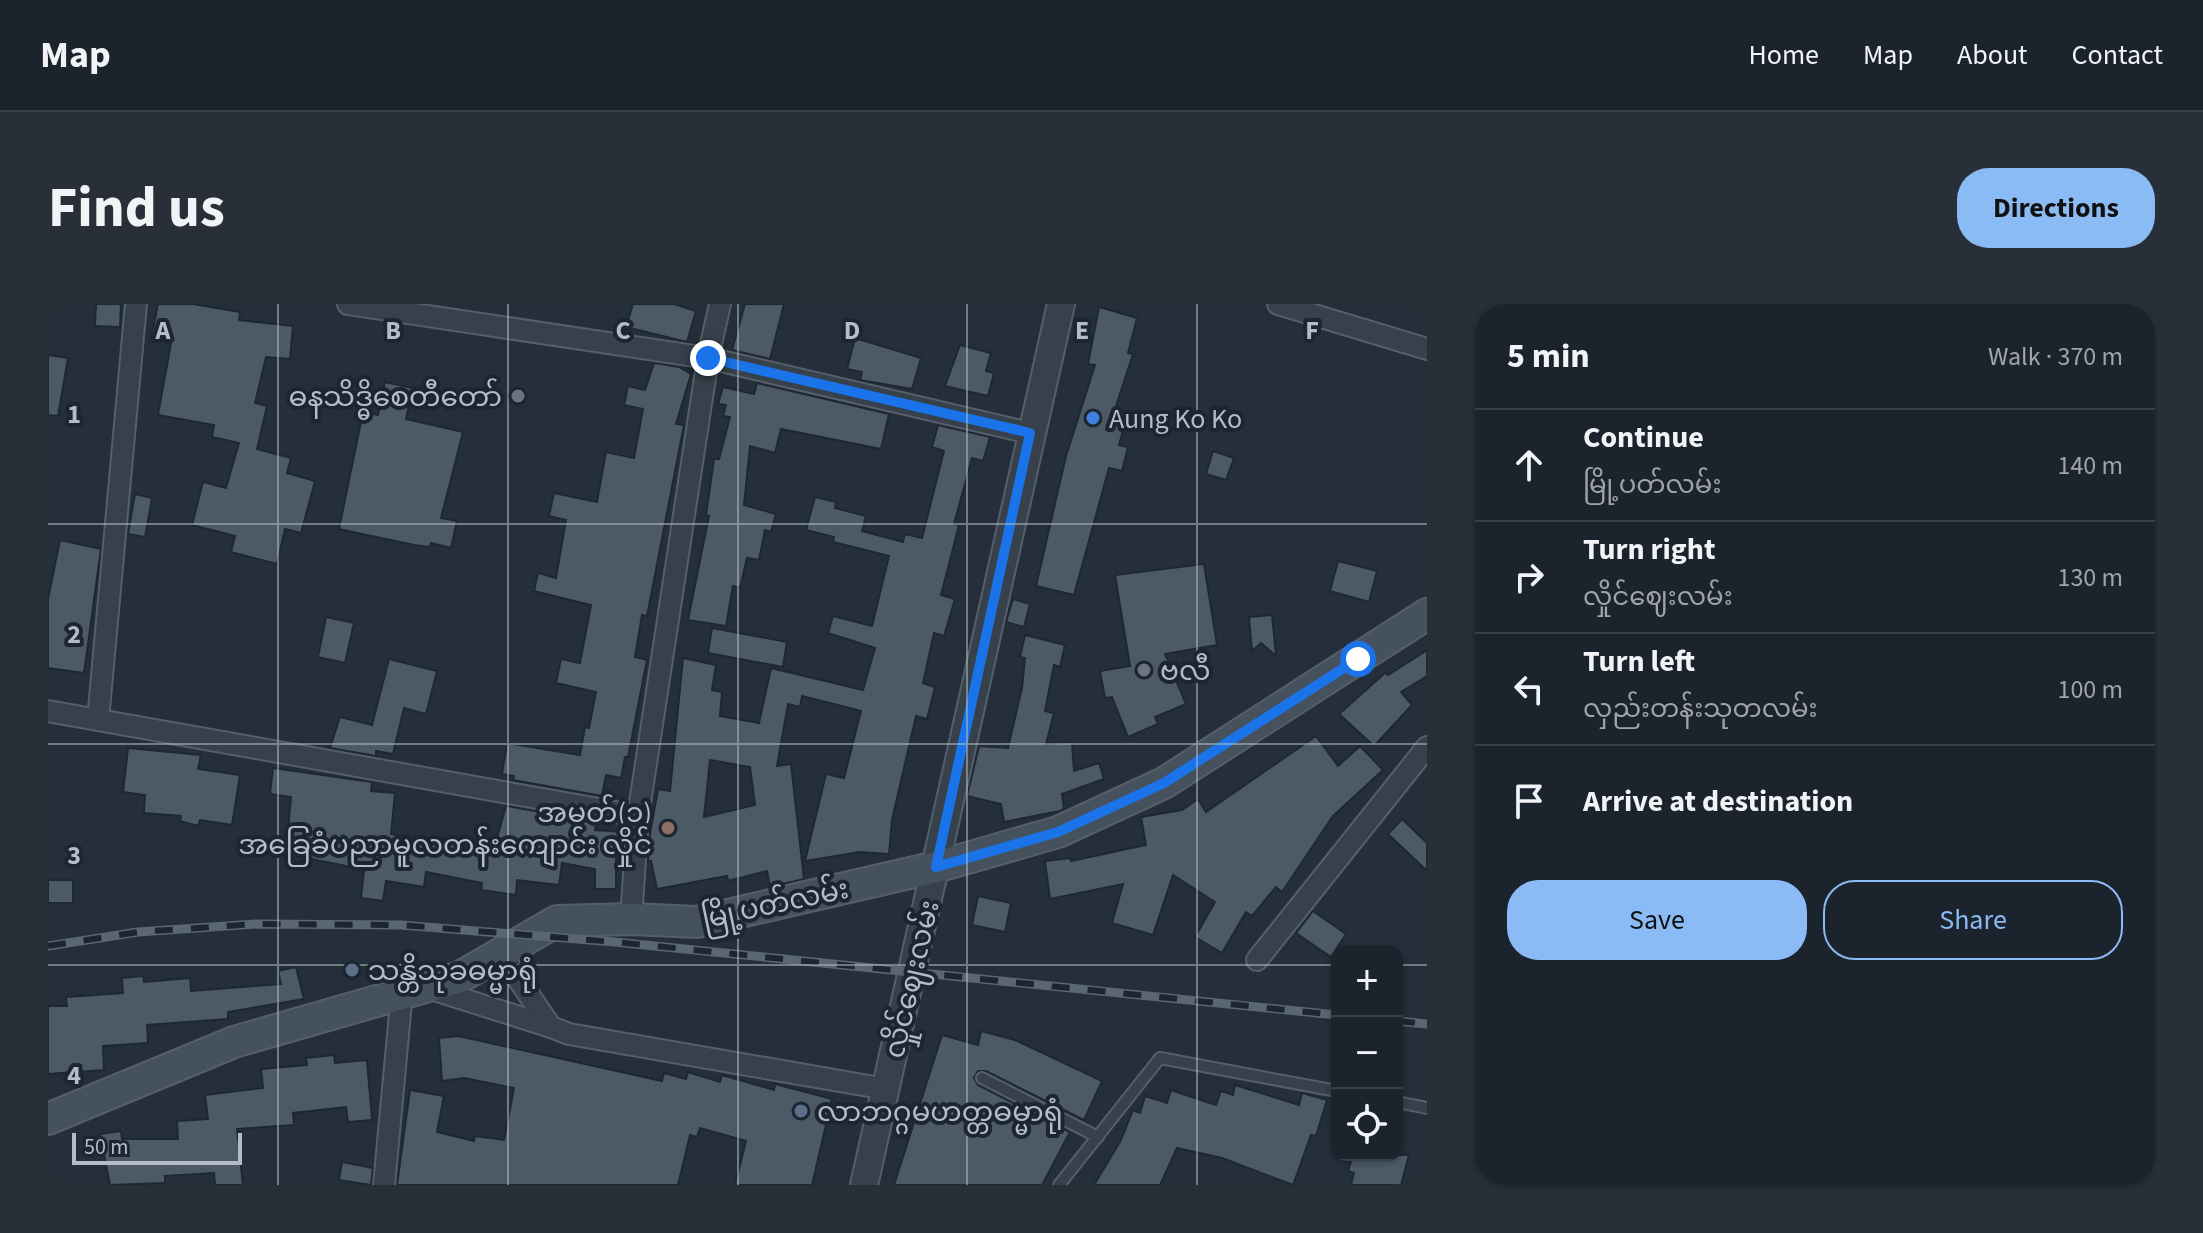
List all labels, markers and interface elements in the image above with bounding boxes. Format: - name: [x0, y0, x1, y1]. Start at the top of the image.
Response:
- text: Map: [40, 28, 111, 82]
- text: Home: [1748, 35, 1819, 75]
- text: Map: [1863, 35, 1913, 75]
- text: About: [1957, 35, 2028, 75]
- text: Contact: [2072, 35, 2163, 75]
- button: Directions: [1957, 168, 2155, 248]
- text: Find us: [48, 169, 225, 248]
- text: A: [155, 312, 172, 349]
- text: B: [385, 312, 401, 349]
- text: C: [615, 312, 631, 349]
- text: D: [844, 312, 860, 349]
- text: E: [1075, 312, 1089, 349]
- text: F: [1305, 312, 1319, 349]
- text: 5 min: [1507, 332, 1590, 381]
- text: Walk · 370 m: [1988, 338, 2123, 375]
- route end: [690, 340, 726, 376]
- place label: ဓနသိဒ္ဓိစေတီတော်: [289, 377, 502, 420]
- marker: ဓနသိဒ္ဓိစေတီတော်: [509, 387, 527, 405]
- text: 1: [67, 396, 81, 433]
- place label: Aung Ko Ko: [1109, 399, 1242, 439]
- marker: Aung Ko Ko: [1084, 409, 1102, 427]
- text: Continue: [1583, 416, 1704, 459]
- icon: ahead: [1507, 443, 1551, 487]
- text: 140 m: [2057, 447, 2123, 484]
- text: မြို့ပတ်လမ်း: [1583, 466, 1721, 503]
- text: Turn right: [1583, 528, 1715, 571]
- icon: right: [1507, 555, 1551, 599]
- text: 130 m: [2057, 559, 2123, 596]
- text: လှိုင်ဈေးလမ်း: [1583, 578, 1733, 615]
- text: 2: [67, 616, 81, 653]
- text: Turn left: [1583, 640, 1695, 683]
- route start: [1340, 641, 1376, 677]
- place label: ဗလီ: [1160, 651, 1210, 691]
- marker: ဗလီ: [1135, 661, 1153, 679]
- icon: left: [1507, 667, 1551, 711]
- text: 100 m: [2057, 671, 2123, 708]
- text: လှည်းတန်းသုတလမ်း: [1583, 690, 1818, 727]
- icon: arrive: [1507, 779, 1551, 823]
- text: Arrive at destination: [1583, 780, 1853, 823]
- place label: အမှတ်(၁) အခြေခံပညာမူလတန်းကျောင်း လှိုင်: [238, 793, 652, 867]
- marker: အမှတ်(၁) အခြေခံပညာမူလတန်းကျောင်း လှိုင်: [659, 819, 677, 837]
- text: 3: [67, 837, 81, 874]
- street label: မြို့ပတ်လမ်း: [698, 869, 853, 941]
- button: Save: [1507, 880, 1807, 960]
- button: Share: [1823, 880, 2123, 960]
- street label: လှိုင်ဈေးလမ်း: [874, 896, 952, 1063]
- map controls: [1331, 945, 1403, 1161]
- button: +: [1331, 945, 1403, 1017]
- place label: သန္တိသုခဓမ္မာရုံ: [368, 951, 537, 994]
- marker: သန္တိသုခဓမ္မာရုံ: [343, 961, 361, 979]
- button: −: [1331, 1017, 1403, 1089]
- text: 4: [67, 1057, 81, 1094]
- button: locate: [1331, 1089, 1403, 1161]
- place label: လာဘဂ္ဂမဟတ္တဓမ္မာရုံ: [817, 1092, 1063, 1135]
- marker: လာဘဂ္ဂမဟတ္တဓမ္မာရုံ: [792, 1102, 810, 1120]
- scale bar: [72, 1129, 242, 1165]
- text: 50 m: [84, 1131, 129, 1163]

